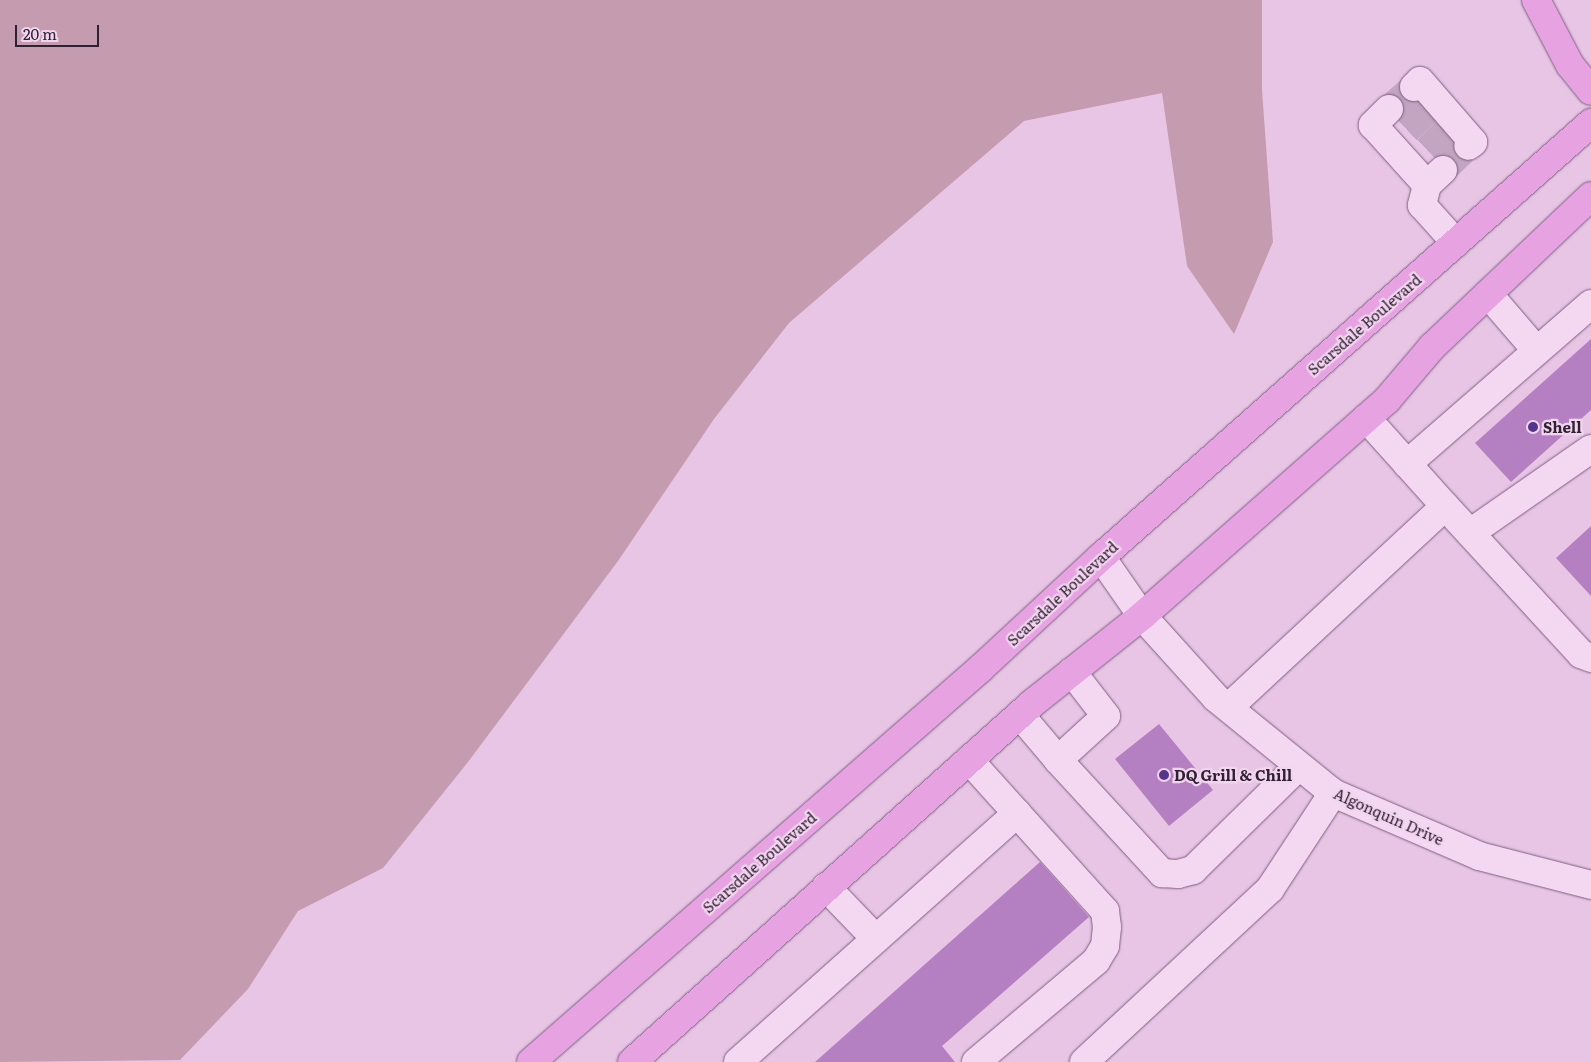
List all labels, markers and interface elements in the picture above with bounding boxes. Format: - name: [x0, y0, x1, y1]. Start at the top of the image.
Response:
- scale bar: [18, 15, 101, 47]
- text: 20 m: [23, 22, 57, 45]
- street label: Scarsdale Boulevard: [1304, 270, 1424, 378]
- place label: Shell: [1543, 418, 1582, 436]
- marker: Shell: [1527, 421, 1539, 433]
- street label: Scarsdale Boulevard: [1003, 537, 1121, 649]
- place label: DQ Grill & Chill: [1174, 766, 1292, 784]
- marker: DQ Grill & Chill: [1158, 769, 1170, 781]
- street label: Algonquin Drive: [1331, 784, 1447, 848]
- street label: Scarsdale Boulevard: [699, 808, 819, 916]

